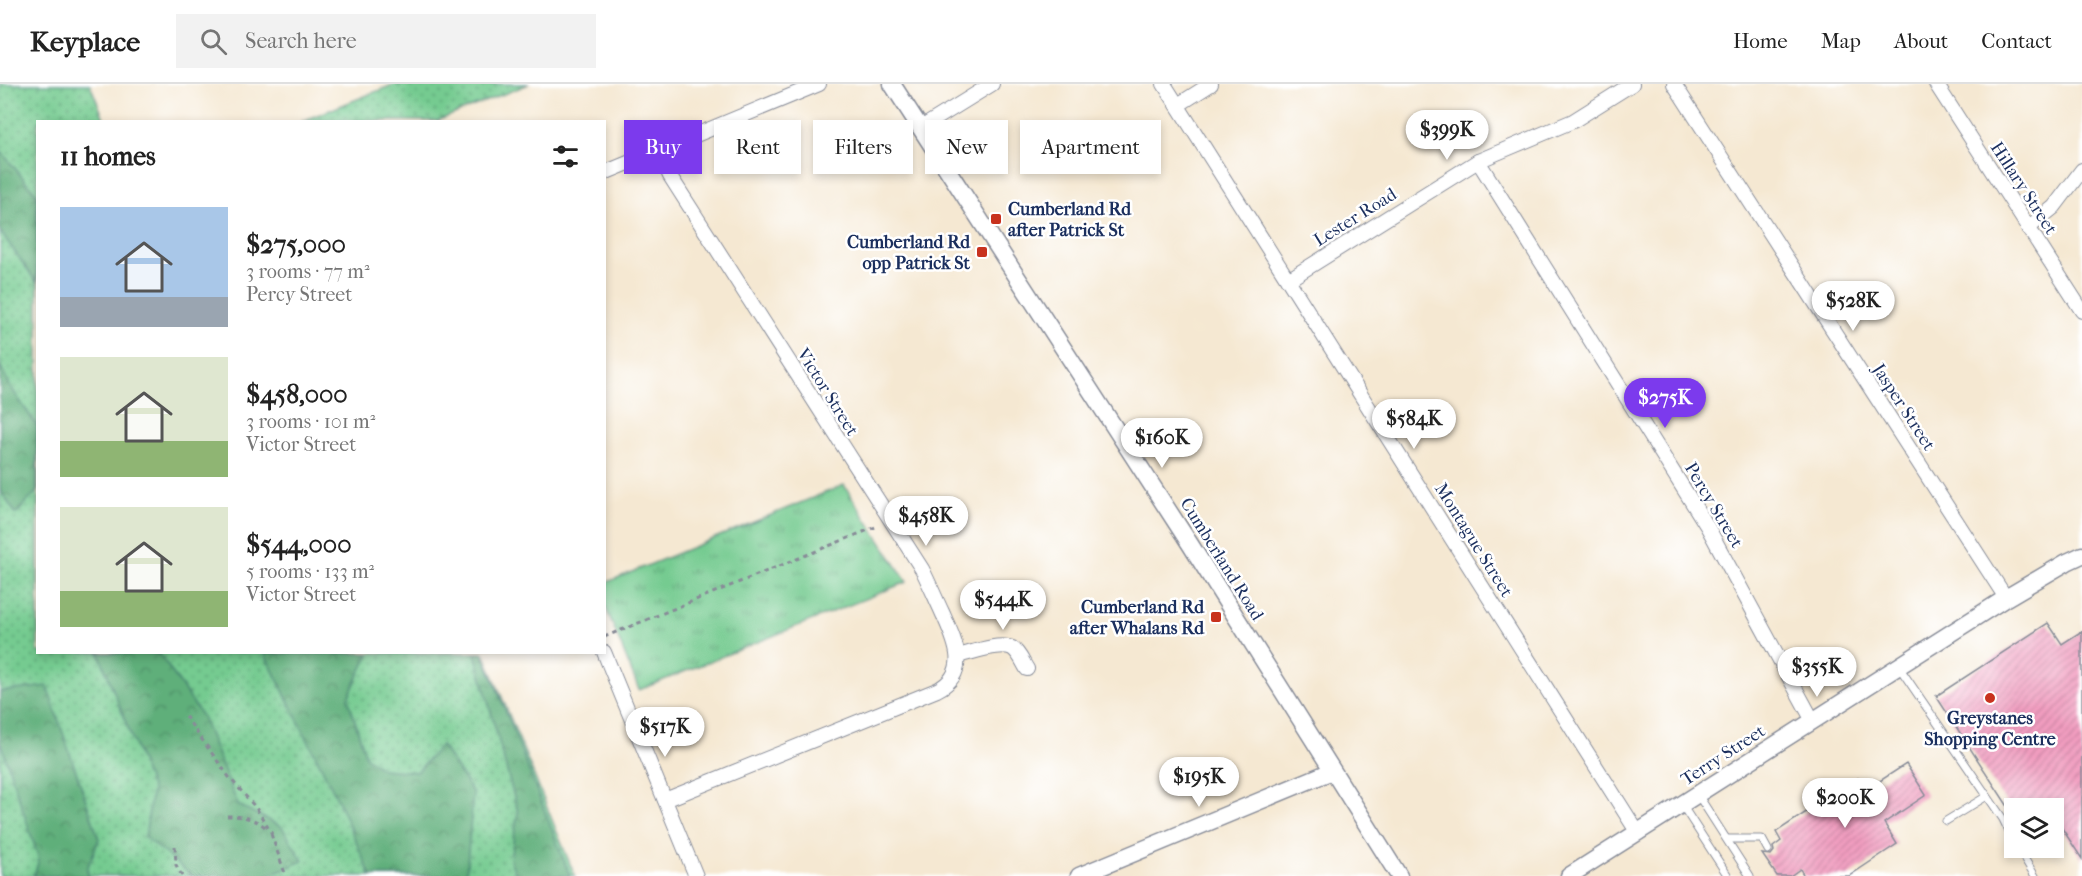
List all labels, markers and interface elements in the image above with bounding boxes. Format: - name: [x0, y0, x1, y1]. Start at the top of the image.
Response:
- search box: [176, 14, 596, 68]
- text: Keyplace: [30, 25, 140, 58]
- icon: search: [197, 25, 230, 58]
- text: Search here: [245, 28, 357, 54]
- text: Home: [1733, 29, 1788, 53]
- text: Map: [1821, 29, 1861, 53]
- text: About: [1894, 29, 1948, 53]
- text: Contact: [1981, 29, 2052, 53]
- pin: $399K: [1405, 110, 1489, 161]
- text: $399K: [1420, 118, 1474, 141]
- chip: Buy: [624, 120, 702, 174]
- chip: Rent: [714, 120, 801, 174]
- chip: Filters: [813, 120, 913, 174]
- chip: New: [925, 120, 1008, 174]
- chip: Apartment: [1020, 120, 1161, 174]
- street label: Hillary Street: [1986, 138, 2062, 239]
- icon: filters: [549, 140, 582, 173]
- text: 11 homes: [60, 141, 156, 172]
- street label: Lester Road: [1310, 184, 1401, 251]
- place label: Cumberland Rd after Patrick St: [1008, 199, 1132, 241]
- marker: Cumberland Rd after Patrick St: [989, 212, 1003, 226]
- text: $275,000: [246, 229, 346, 260]
- icon: home: [108, 231, 180, 303]
- place label: Cumberland Rd opp Patrick St: [847, 232, 971, 274]
- marker: Cumberland Rd opp Patrick St: [975, 245, 989, 259]
- text: 3 rooms · 77 m²: [246, 260, 370, 283]
- pin: $528K: [1811, 281, 1895, 332]
- text: Percy Street: [246, 283, 352, 306]
- text: $528K: [1826, 289, 1880, 312]
- street label: Victor Street: [792, 344, 863, 440]
- street label: Jasper Street: [1867, 358, 1940, 455]
- pin: $275K: [1623, 378, 1707, 429]
- text: $458,000: [246, 379, 348, 410]
- icon: home: [108, 381, 180, 453]
- text: $275K: [1638, 386, 1692, 409]
- pin: $584K: [1372, 399, 1456, 450]
- text: $584K: [1386, 407, 1442, 430]
- text: 3 rooms · 101 m²: [246, 410, 375, 433]
- pin: $160K: [1120, 418, 1204, 469]
- text: $160K: [1135, 426, 1189, 449]
- text: Victor Street: [246, 433, 356, 456]
- street label: Percy Street: [1680, 459, 1748, 552]
- street label: Montague Street: [1430, 479, 1517, 602]
- street label: Cumberland Road: [1175, 494, 1268, 625]
- pin: $458K: [884, 496, 968, 547]
- text: $458K: [898, 504, 954, 527]
- text: $544,000: [246, 529, 352, 560]
- icon: home: [108, 531, 180, 603]
- text: 5 rooms · 133 m²: [246, 560, 374, 583]
- pin: $544K: [961, 580, 1045, 631]
- text: Victor Street: [246, 583, 356, 606]
- text: $544K: [974, 588, 1032, 611]
- place label: Cumberland Rd after Whalans Rd: [1070, 597, 1205, 639]
- marker: Cumberland Rd after Whalans Rd: [1209, 610, 1223, 624]
- pin: $355K: [1775, 647, 1859, 698]
- text: $355K: [1792, 655, 1842, 678]
- marker: Greystanes Shopping Centre: [1983, 691, 1997, 705]
- pin: $517K: [623, 707, 707, 758]
- place label: Greystanes Shopping Centre: [1924, 708, 2056, 750]
- text: $517K: [640, 715, 690, 738]
- street label: Terry Street: [1677, 720, 1770, 790]
- pin: $195K: [1157, 757, 1241, 808]
- text: $195K: [1173, 765, 1225, 788]
- pin: $200K: [1803, 778, 1887, 829]
- text: $200K: [1816, 786, 1874, 809]
- map controls: [2004, 798, 2064, 858]
- button: layers: [2004, 798, 2064, 858]

